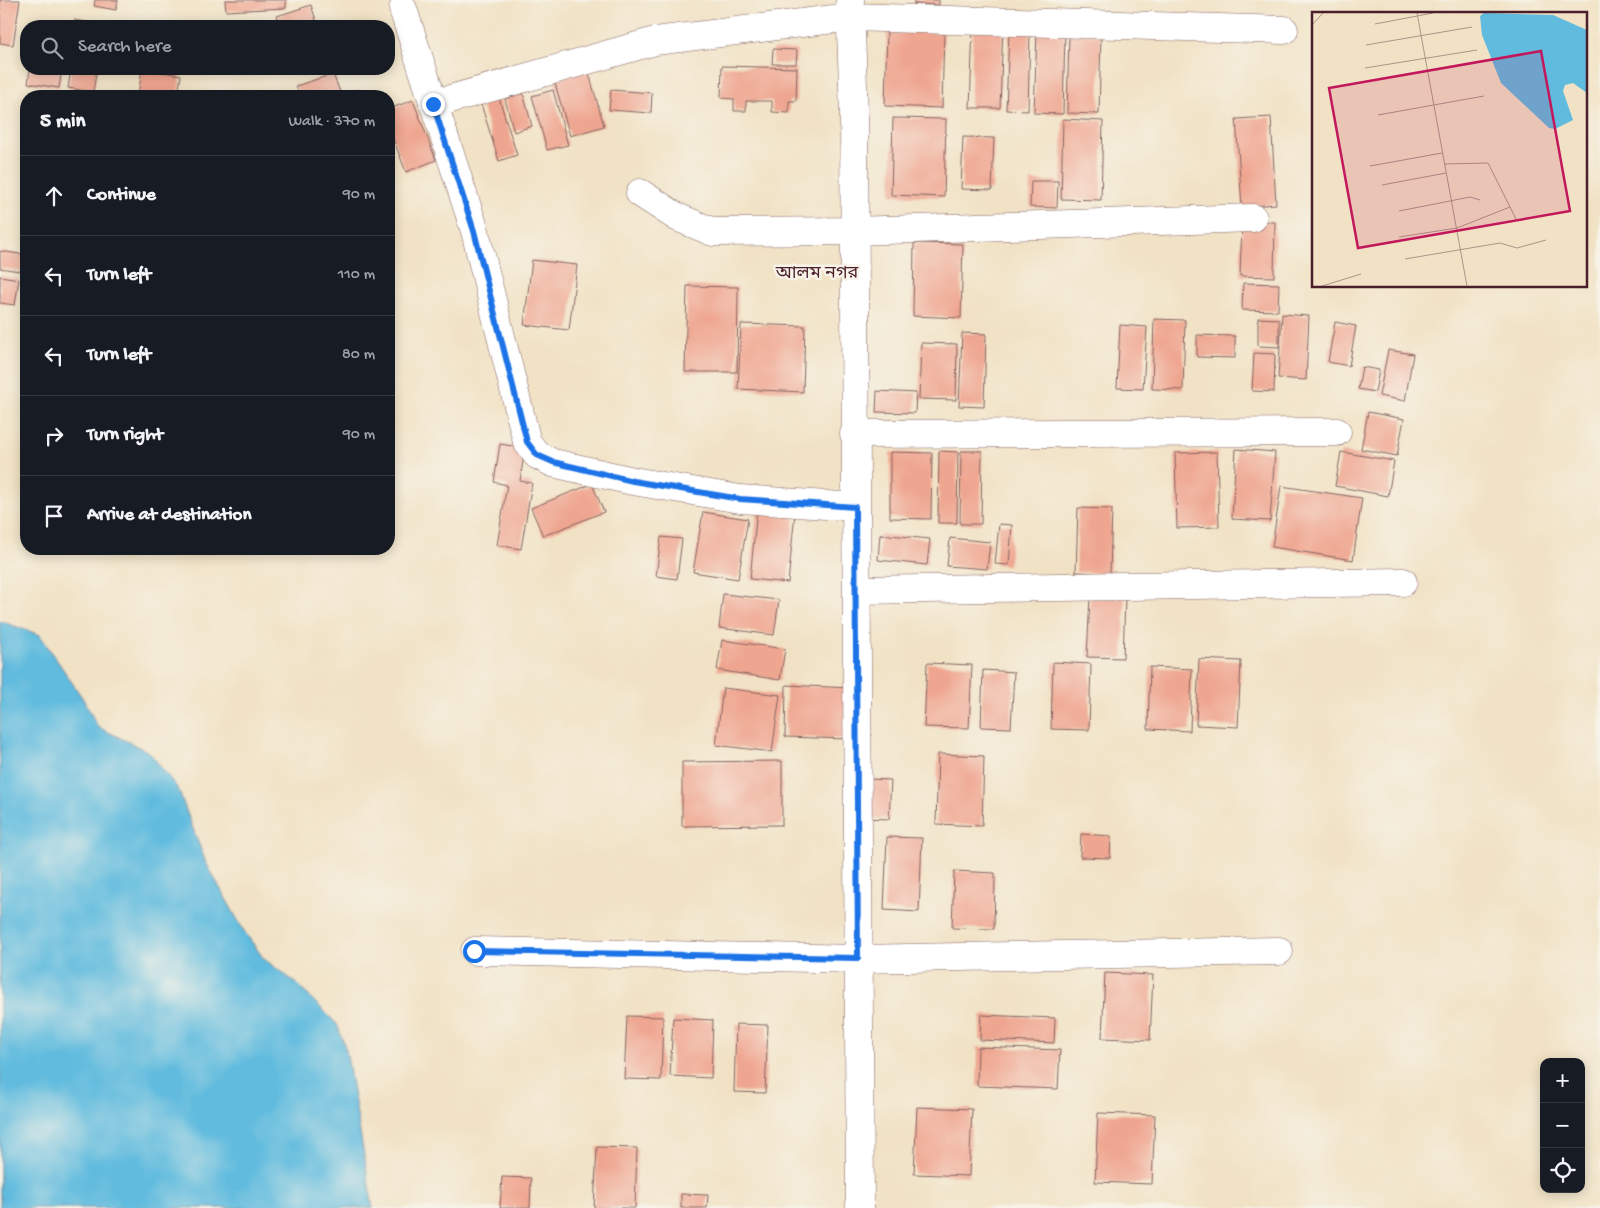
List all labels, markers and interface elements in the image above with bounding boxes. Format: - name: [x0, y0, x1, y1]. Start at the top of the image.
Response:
- inset map: [1312, 12, 1588, 288]
- search box: [20, 20, 395, 75]
- icon: search: [38, 34, 66, 62]
- text: Search here: [78, 36, 172, 59]
- route end: [422, 93, 445, 116]
- text: 5 min: [40, 110, 85, 135]
- text: Walk · 370 m: [288, 113, 375, 132]
- icon: ahead: [40, 182, 68, 210]
- text: Continue: [87, 184, 156, 207]
- text: 90 m: [343, 186, 375, 205]
- icon: left: [40, 262, 68, 290]
- text: Turn left: [87, 264, 151, 287]
- district label: আলম নগর: [775, 264, 859, 285]
- text: 110 m: [338, 266, 375, 285]
- icon: left: [40, 342, 68, 370]
- text: Turn left: [87, 344, 151, 367]
- text: 80 m: [342, 346, 375, 365]
- icon: right: [40, 422, 68, 450]
- text: Turn right: [87, 424, 163, 447]
- text: 90 m: [343, 426, 375, 445]
- icon: arrive: [40, 502, 68, 530]
- text: Arrive at destination: [87, 504, 251, 527]
- route start: [463, 940, 486, 963]
- map controls: [1540, 1058, 1585, 1193]
- button: +: [1540, 1058, 1585, 1103]
- button: −: [1540, 1103, 1585, 1148]
- button: locate: [1540, 1148, 1585, 1193]

